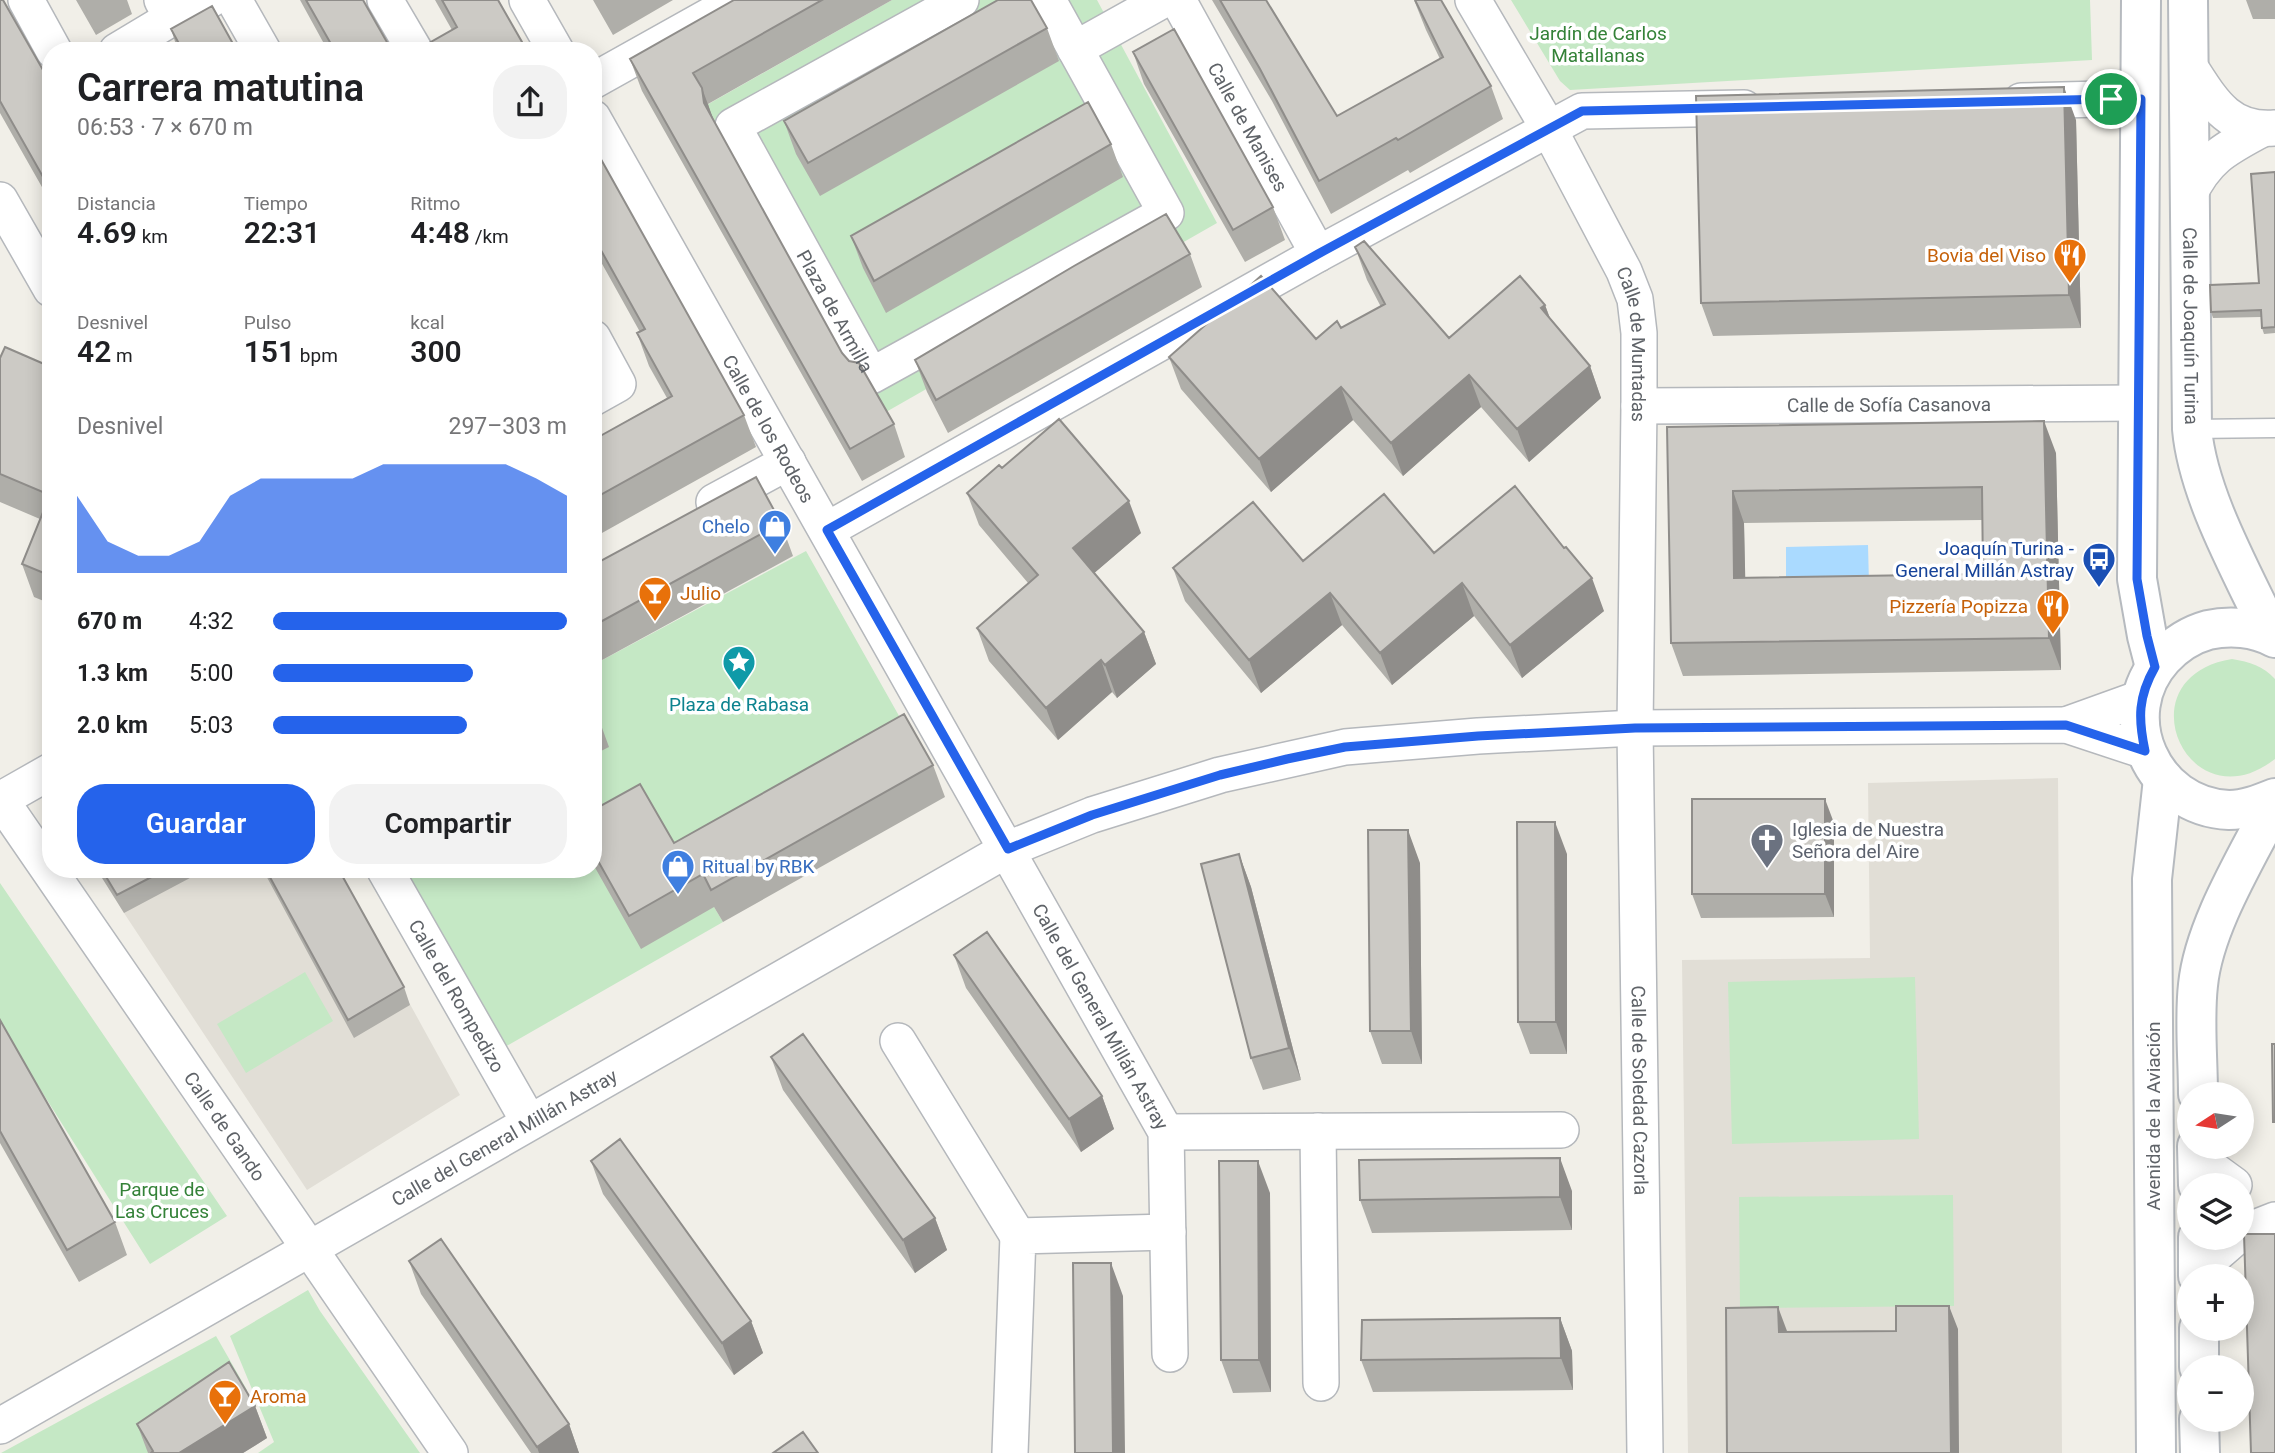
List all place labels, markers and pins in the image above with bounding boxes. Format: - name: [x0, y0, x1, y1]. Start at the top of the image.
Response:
- pin: [2081, 69, 2141, 129]
- restaurant icon: Bovia del Viso: [2051, 236, 2089, 285]
- place label: Bovia del Viso: [1927, 244, 2046, 267]
- shop icon: Chelo: [756, 507, 794, 556]
- place label: Chelo: [702, 515, 750, 538]
- place label: Joaquín Turina - General Millán Astray: [1895, 537, 2074, 582]
- bus stop icon: Joaquín Turina - General Millán Astray: [2080, 540, 2118, 589]
- bar icon: Julio: [636, 574, 674, 623]
- place label: Julio: [680, 582, 721, 605]
- restaurant icon: Pizzería Popizza: [2034, 587, 2072, 636]
- place label: Pizzería Popizza: [1889, 595, 2028, 618]
- place icon: Plaza de Rabasa: [720, 643, 758, 692]
- place label: Plaza de Rabasa: [669, 693, 809, 716]
- place label: Iglesia de Nuestra Señora del Aire: [1792, 818, 1944, 863]
- church icon: Iglesia de Nuestra Señora del Aire: [1748, 821, 1786, 870]
- shop icon: Ritual by RBK: [659, 847, 697, 896]
- place label: Ritual by RBK: [702, 855, 815, 878]
- bar icon: Aroma: [206, 1377, 244, 1426]
- place label: Aroma: [250, 1385, 306, 1408]

